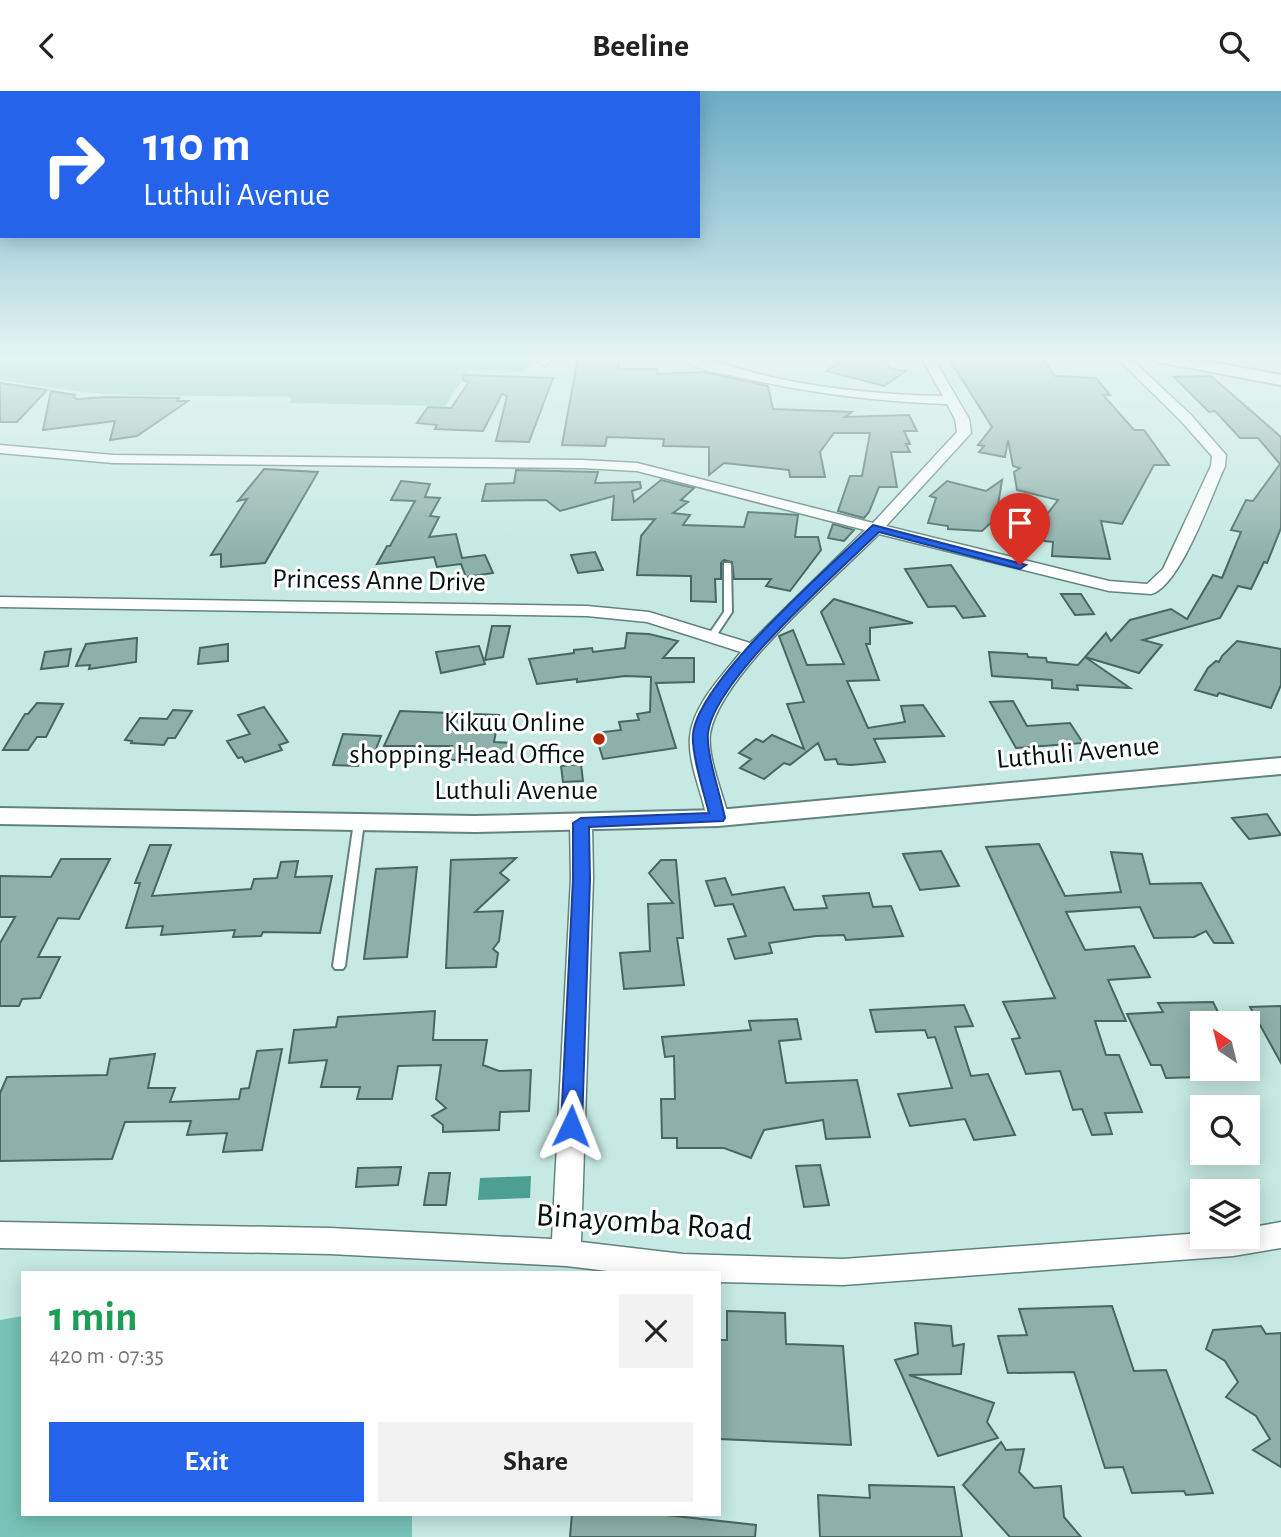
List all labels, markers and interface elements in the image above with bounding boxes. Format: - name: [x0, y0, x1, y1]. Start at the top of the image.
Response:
- icon: back: [28, 27, 66, 65]
- icon: search: [1215, 27, 1253, 65]
- text: Beeline: [592, 30, 689, 62]
- icon: right: [28, 119, 119, 210]
- text: 110 m: [143, 121, 251, 170]
- text: Luthuli Avenue: [143, 179, 330, 211]
- pin: [990, 493, 1050, 565]
- icon: arrive: [1001, 504, 1039, 542]
- street label: Princess Anne Drive: [272, 565, 486, 597]
- place label: Kikuu Online shopping Head Office: [349, 709, 585, 769]
- marker: Kikuu Online shopping Head Office: [591, 731, 607, 747]
- street label: Luthuli Avenue: [995, 732, 1161, 774]
- street label: Luthuli Avenue: [434, 777, 598, 805]
- north arrow: [1190, 1011, 1260, 1081]
- map controls: [1190, 1011, 1260, 1249]
- position arrow: [534, 1089, 608, 1163]
- button: search: [1190, 1095, 1260, 1165]
- button: layers: [1190, 1179, 1260, 1249]
- street label: Binayomba Road: [535, 1199, 753, 1247]
- button: close: [619, 1294, 693, 1368]
- text: 1 min: [49, 1296, 138, 1338]
- text: 420 m · 07:35: [49, 1345, 164, 1368]
- button: Exit: [49, 1422, 364, 1502]
- button: Share: [378, 1422, 693, 1502]

